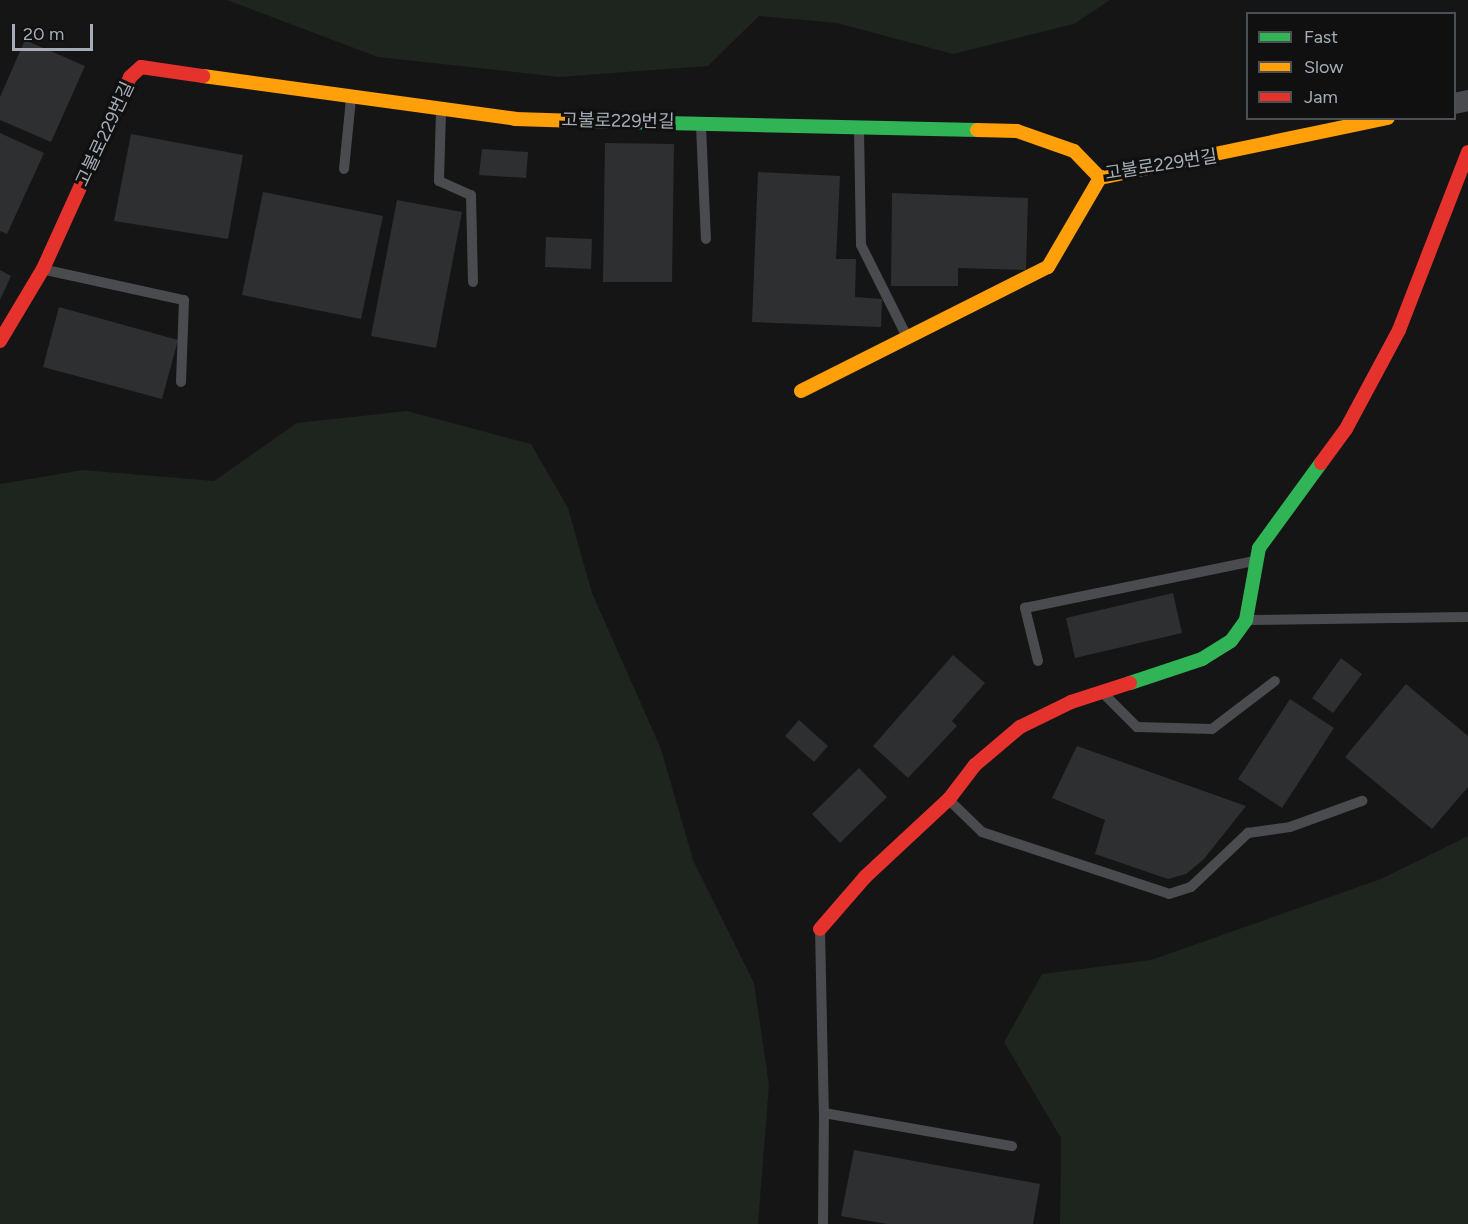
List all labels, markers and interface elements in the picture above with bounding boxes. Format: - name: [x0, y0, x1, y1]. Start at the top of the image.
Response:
- scale bar: [15, 12, 96, 50]
- legend: [1246, 12, 1456, 120]
- text: 20 m: [23, 23, 64, 45]
- text: Fast: [1304, 26, 1338, 48]
- text: Slow: [1304, 56, 1343, 78]
- street label: 고불로229번길: [71, 78, 139, 190]
- text: Jam: [1304, 86, 1338, 108]
- street label: 고불로229번길: [561, 109, 675, 133]
- street label: 고불로229번길: [1103, 145, 1219, 185]

